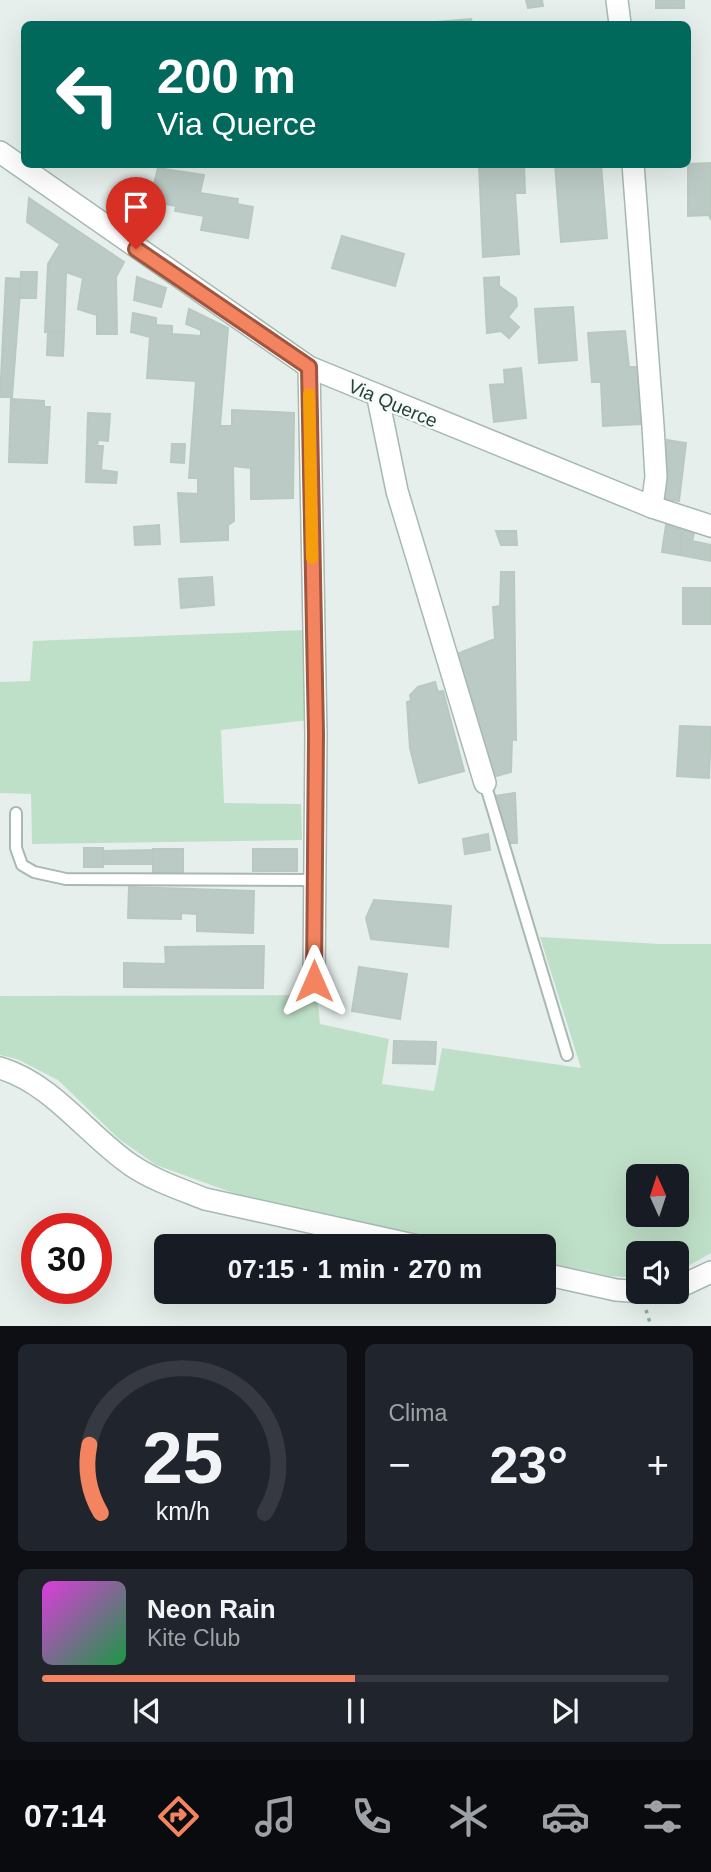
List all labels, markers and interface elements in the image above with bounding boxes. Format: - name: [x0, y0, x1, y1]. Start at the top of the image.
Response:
- icon: left: [42, 49, 133, 140]
- text: 200 m: [157, 49, 296, 103]
- text: Via Querce: [157, 106, 317, 142]
- pin: [106, 177, 166, 249]
- icon: arrive: [117, 188, 155, 226]
- street label: Via Querce: [345, 375, 440, 432]
- position arrow: [277, 944, 351, 1018]
- north arrow: [626, 1164, 690, 1227]
- map controls: [626, 1164, 689, 1304]
- speed limit sign: 30: [21, 1213, 112, 1304]
- button: sound: [626, 1241, 689, 1304]
- text: 07:15 · 1 min · 270 m: [228, 1254, 482, 1284]
- text: Clima: [389, 1400, 447, 1426]
- text: 25: [142, 1418, 223, 1499]
- text: 23°: [489, 1436, 568, 1494]
- text: −: [389, 1444, 411, 1486]
- text: +: [647, 1444, 669, 1486]
- text: km/h: [155, 1497, 209, 1525]
- text: Neon Rain: [147, 1594, 276, 1624]
- text: Kite Club: [147, 1625, 240, 1651]
- icon: previous: [128, 1692, 166, 1730]
- icon: pause: [337, 1692, 375, 1730]
- icon: next: [546, 1692, 584, 1730]
- icon: directions: [154, 1792, 203, 1841]
- icon: music: [251, 1792, 300, 1841]
- icon: phone: [347, 1792, 396, 1841]
- icon: climate: [444, 1792, 493, 1841]
- icon: car: [541, 1792, 590, 1841]
- icon: filters: [638, 1792, 687, 1841]
- text: 07:14: [24, 1798, 106, 1834]

